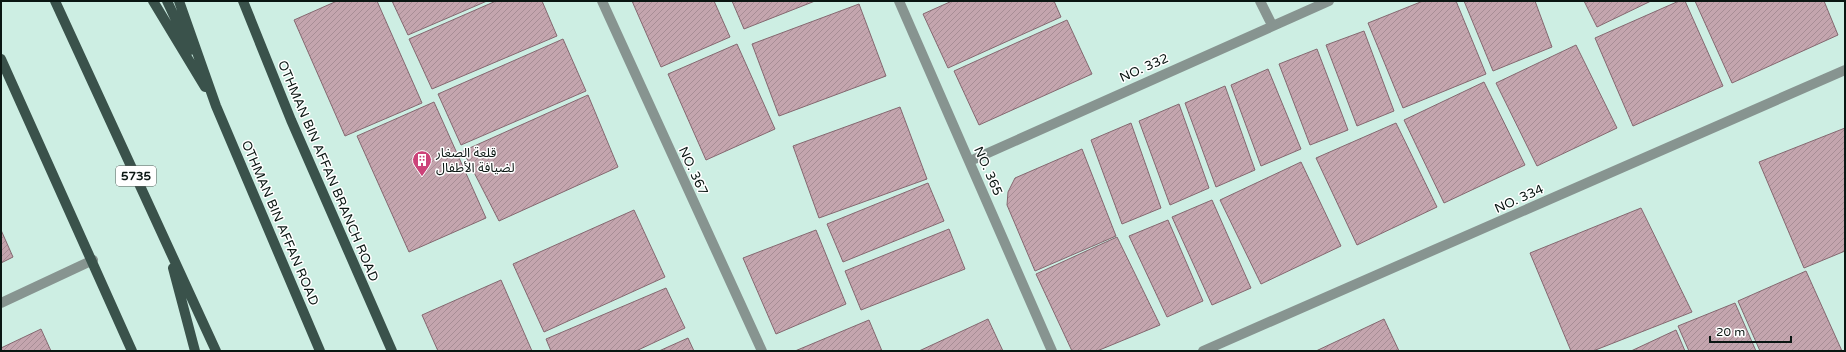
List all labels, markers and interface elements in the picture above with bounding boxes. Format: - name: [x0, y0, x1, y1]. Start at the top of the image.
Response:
- street label: NO. 332: [1117, 50, 1171, 86]
- street label: OTHMAN BIN AFFAN BRANCH ROAD: [274, 58, 382, 284]
- street label: OTHMAN BIN AFFAN ROAD: [238, 138, 322, 308]
- street label: NO. 367: [675, 144, 711, 198]
- street label: NO. 365: [970, 144, 1006, 198]
- place label: قلعة الصغار لضيافة الأطفال: [435, 145, 515, 176]
- building icon: قلعة الصغار لضيافة الأطفال: [411, 149, 433, 177]
- road number: 5735: [116, 166, 156, 186]
- street label: NO. 334: [1492, 181, 1546, 217]
- scale bar: [1710, 318, 1791, 344]
- text: 20 m: [1716, 325, 1745, 339]

